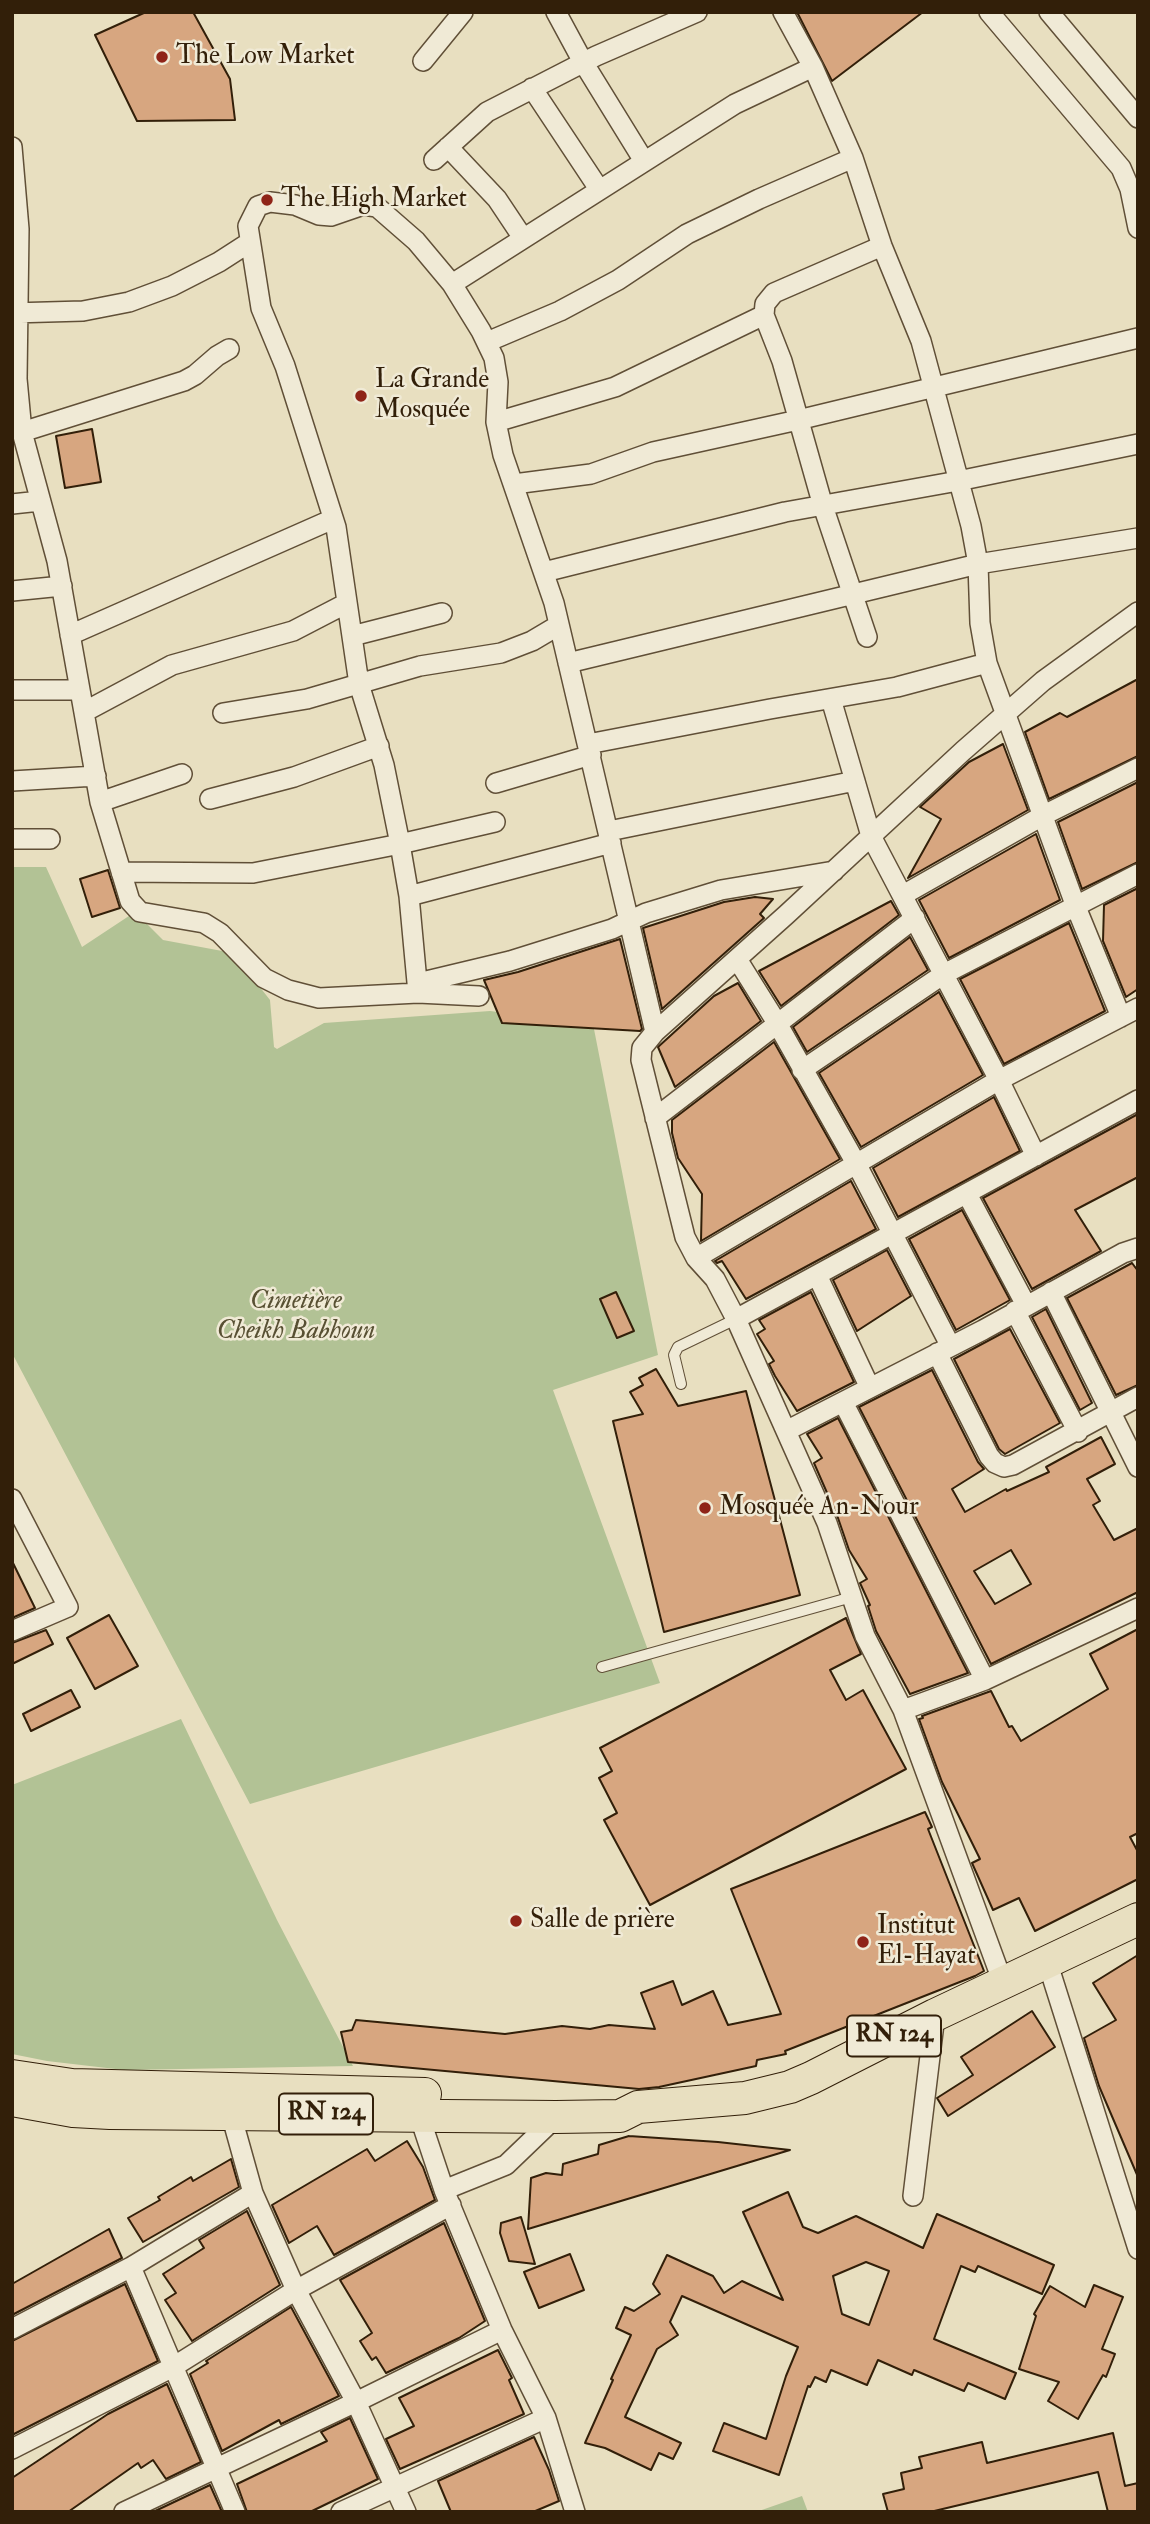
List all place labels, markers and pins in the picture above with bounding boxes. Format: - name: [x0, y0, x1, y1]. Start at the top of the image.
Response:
- place label: The Low Market: [176, 41, 355, 73]
- marker: The Low Market: [154, 49, 170, 65]
- place label: The High Market: [281, 184, 467, 216]
- marker: The High Market: [259, 192, 275, 208]
- place label: La Grande Mosquée: [375, 365, 489, 426]
- marker: La Grande Mosquée: [353, 388, 369, 404]
- place label: Mosquée An-Nour: [719, 1492, 919, 1524]
- marker: Mosquée An-Nour: [697, 1500, 713, 1516]
- place label: Salle de prière: [530, 1905, 675, 1937]
- place label: Institut El-Hayat: [877, 1911, 976, 1972]
- marker: Salle de prière: [508, 1913, 524, 1929]
- marker: Institut El-Hayat: [855, 1934, 871, 1950]

